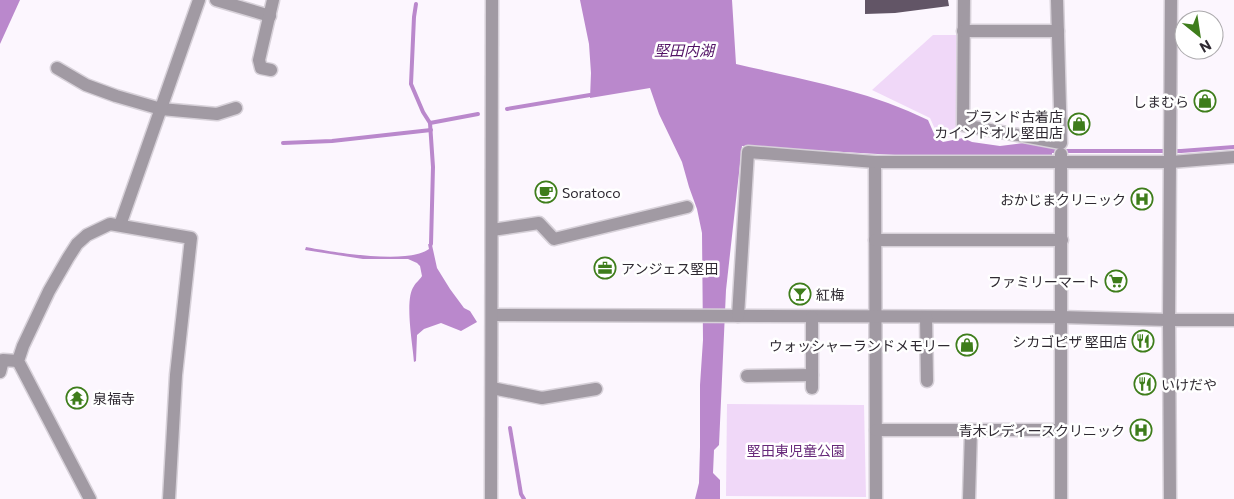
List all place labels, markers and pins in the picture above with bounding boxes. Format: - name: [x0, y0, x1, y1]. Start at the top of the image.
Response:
- shop icon: しまむら: [1193, 89, 1217, 113]
- place label: しまむら: [1133, 93, 1189, 110]
- place label: ブランド古着店 カインドオル 堅田店: [934, 108, 1063, 141]
- shop icon: ブランド古着店 カインドオル 堅田店: [1067, 112, 1091, 136]
- cafe icon: Soratoco: [534, 180, 558, 204]
- place label: Soratoco: [562, 184, 621, 201]
- hospital icon: おかじまクリニック: [1130, 187, 1154, 211]
- place label: おかじまクリニック: [1000, 191, 1126, 208]
- office icon: アンジェス堅田: [593, 256, 617, 280]
- place label: アンジェス堅田: [621, 260, 718, 277]
- supermarket icon: ファミリーマート: [1104, 269, 1128, 293]
- place label: ファミリーマート: [988, 273, 1100, 290]
- bar icon: 紅梅: [788, 282, 812, 306]
- place label: 紅梅: [816, 286, 844, 303]
- restaurant icon: シカゴピザ 堅田店: [1131, 329, 1155, 353]
- shop icon: ウォッシャーランドメモリー: [955, 333, 979, 357]
- place label: シカゴピザ 堅田店: [1012, 333, 1127, 350]
- place label: ウォッシャーランドメモリー: [769, 337, 951, 354]
- restaurant icon: いけだや: [1133, 372, 1157, 396]
- place label: いけだや: [1161, 376, 1217, 393]
- temple icon: 泉福寺: [65, 386, 89, 410]
- place label: 泉福寺: [93, 390, 135, 407]
- hospital icon: 青木レディースクリニック: [1129, 418, 1153, 442]
- place label: 青木レディースクリニック: [959, 422, 1125, 439]

